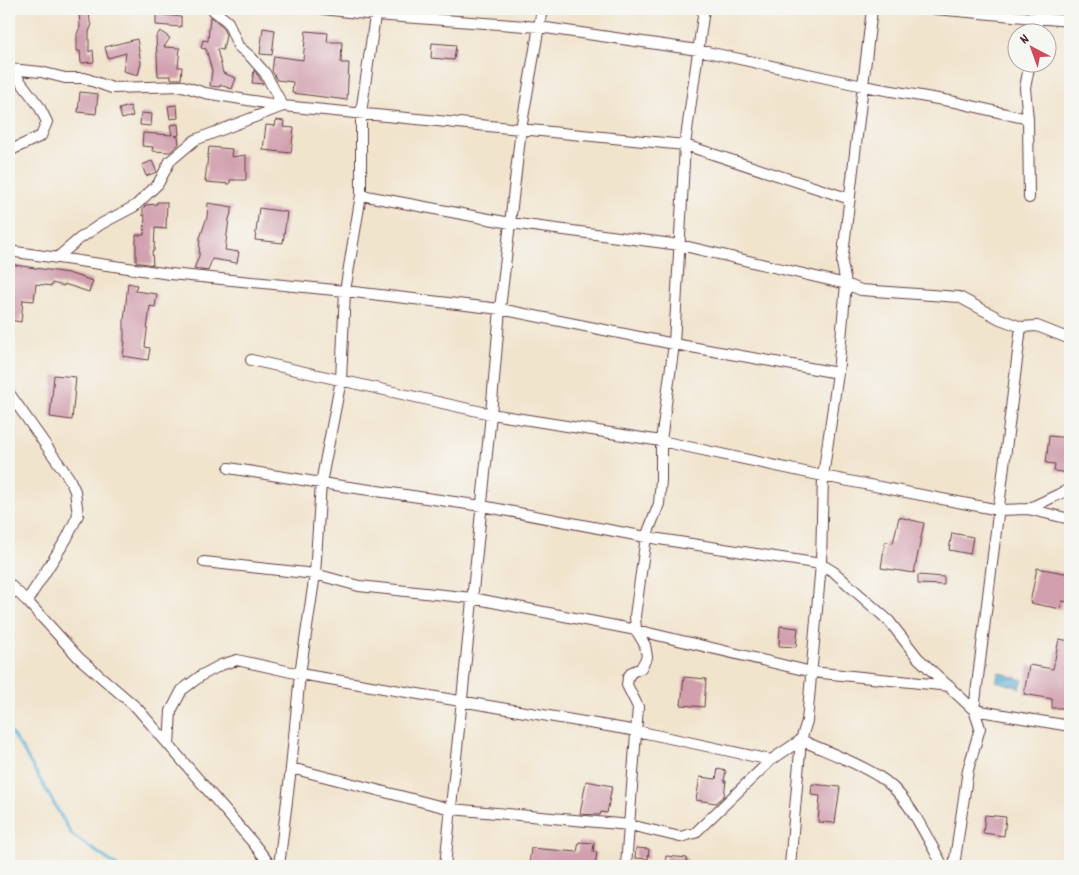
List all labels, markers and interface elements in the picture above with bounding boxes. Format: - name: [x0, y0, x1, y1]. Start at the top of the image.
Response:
- north arrow: [1006, 22, 1056, 72]
- text: N: [1016, 30, 1034, 50]

